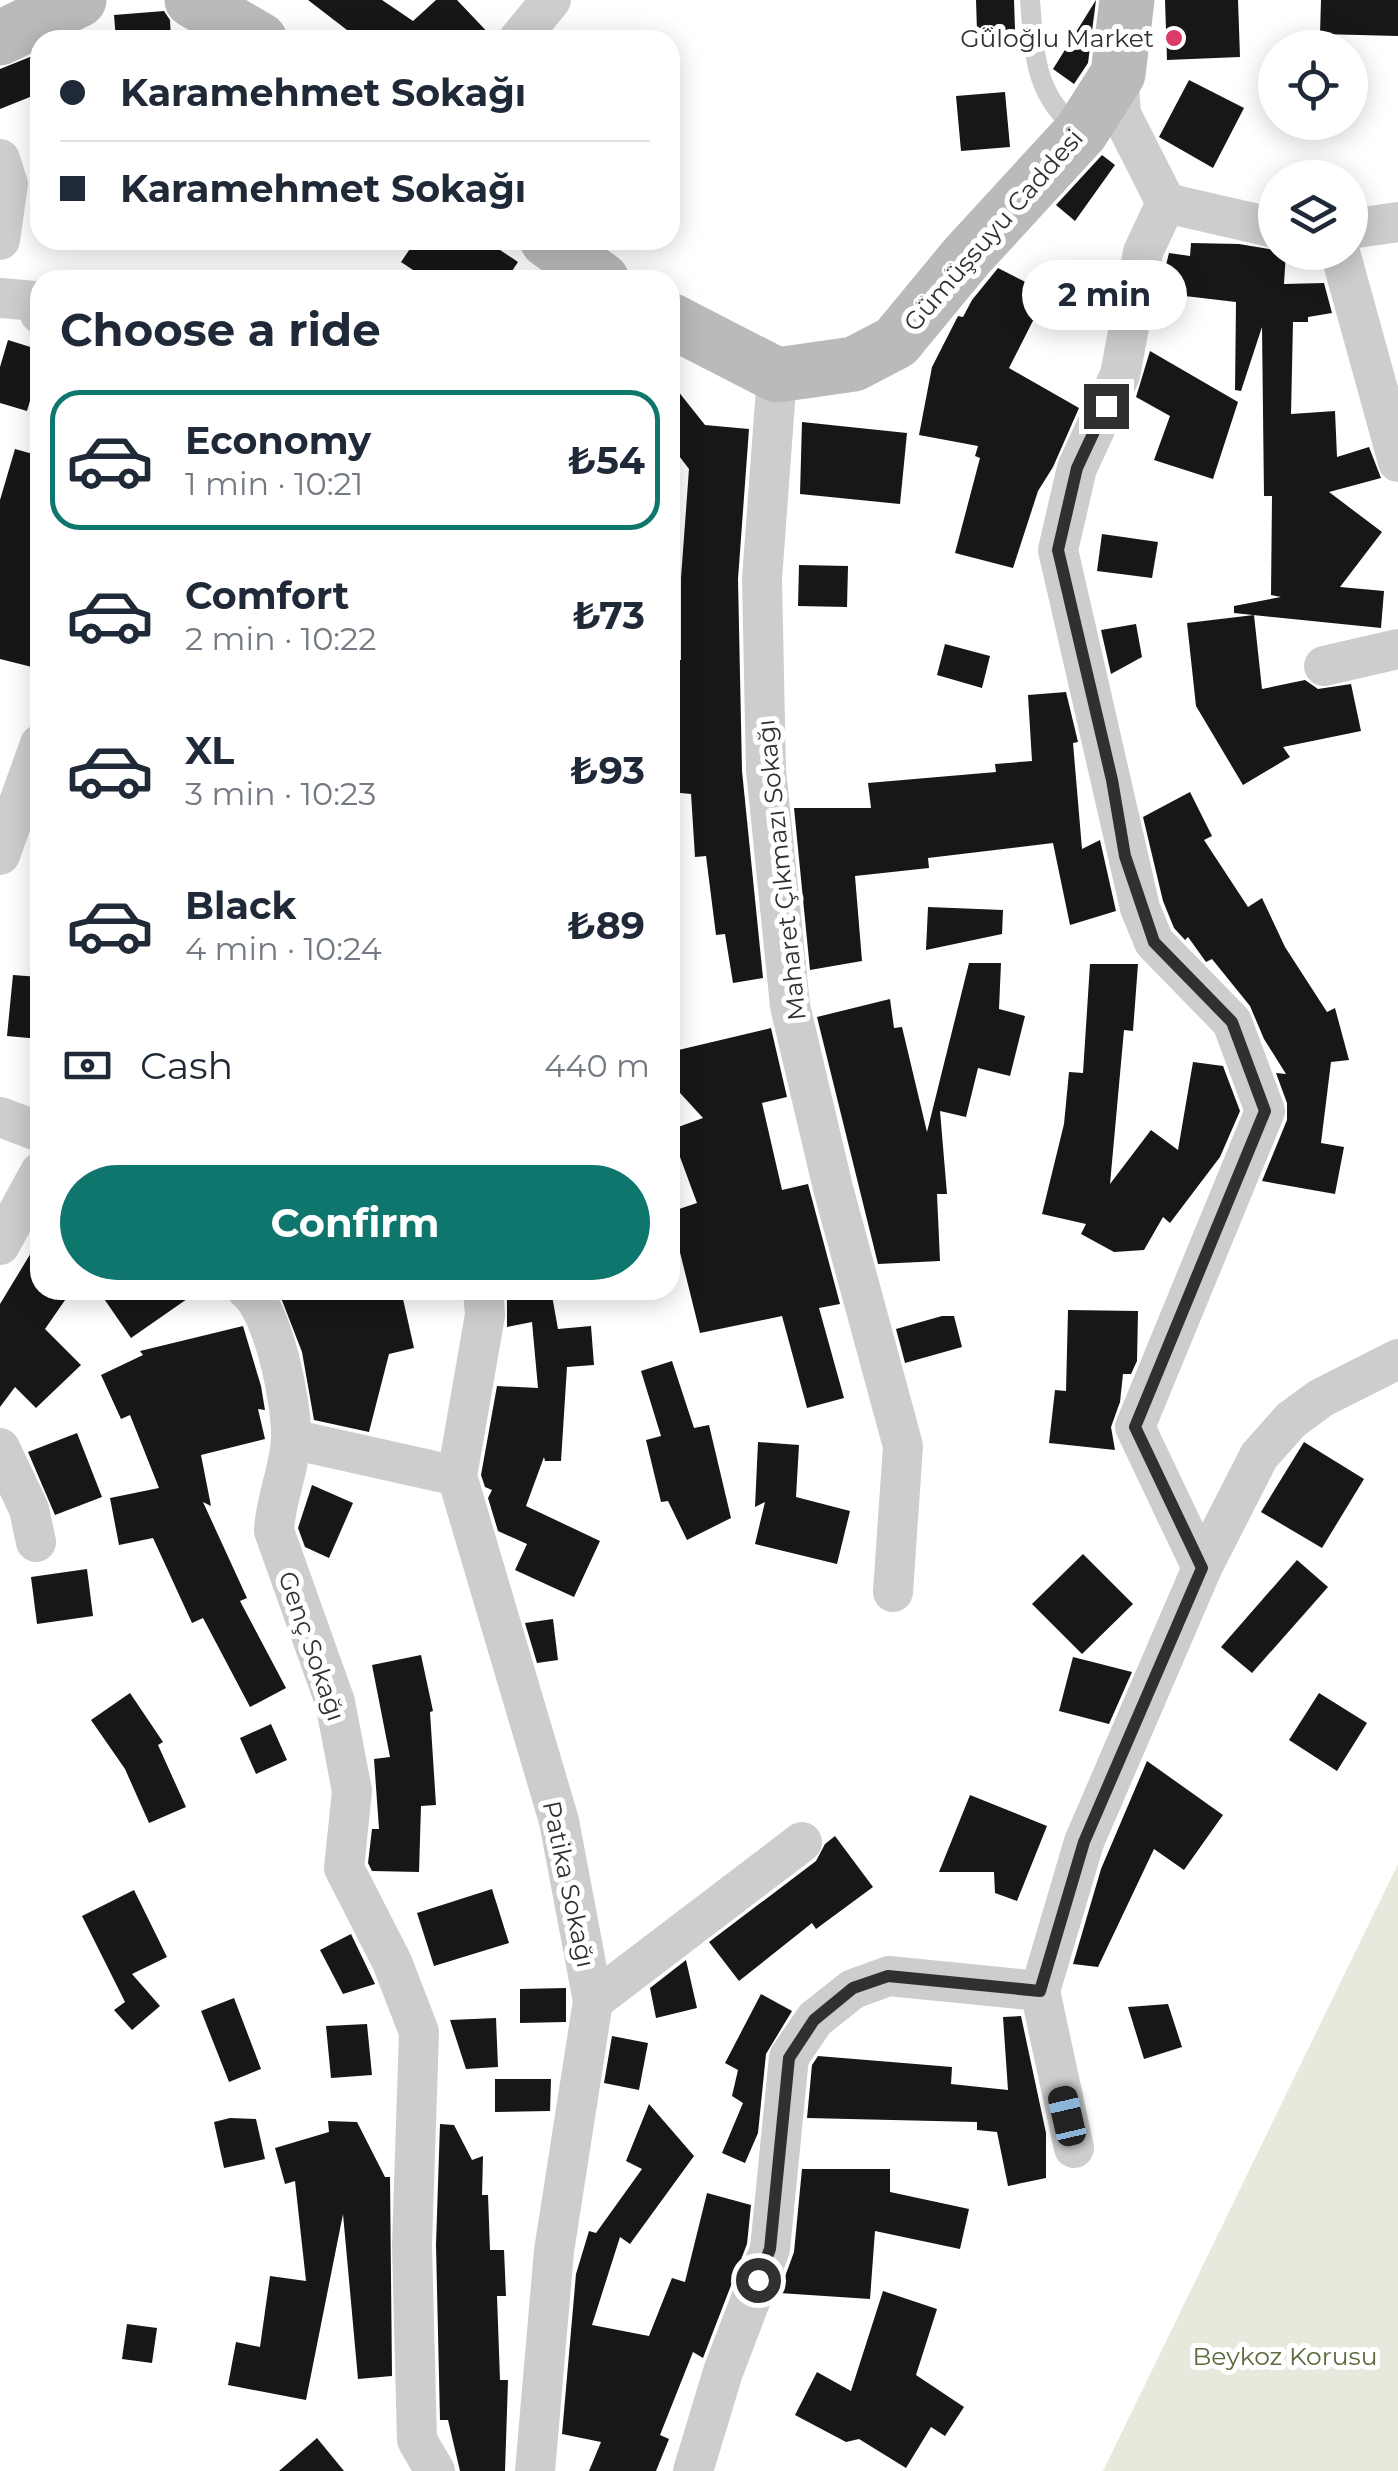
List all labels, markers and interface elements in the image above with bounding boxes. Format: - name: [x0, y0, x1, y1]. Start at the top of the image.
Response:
- place label: Güloğlu Market: [960, 23, 1154, 53]
- marker: Güloğlu Market: [1163, 27, 1185, 49]
- map controls: [1258, 30, 1368, 270]
- button: locate: [1258, 30, 1368, 140]
- text: Karamehmet Sokağı: [120, 69, 526, 116]
- street label: Gümüşsuyu Caddesi: [897, 123, 1089, 337]
- button: layers: [1258, 160, 1368, 270]
- text: Karamehmet Sokağı: [120, 165, 526, 212]
- callout: 2 min: [1024, 261, 1188, 331]
- text: 2 min: [1058, 275, 1151, 314]
- text: Choose a ride: [60, 302, 381, 357]
- route end: [1084, 384, 1129, 429]
- icon: car: [65, 415, 155, 505]
- text: Economy: [185, 417, 371, 464]
- text: ₺54: [568, 437, 645, 484]
- text: 1 min · 10:21: [185, 464, 363, 503]
- icon: car: [65, 570, 155, 660]
- text: Comfort: [185, 572, 349, 619]
- text: ₺73: [572, 592, 645, 639]
- text: 2 min · 10:22: [185, 619, 376, 658]
- street label: Maharet Çıkmazı Sokağı: [750, 718, 812, 1022]
- icon: car: [65, 725, 155, 815]
- text: XL: [185, 727, 234, 774]
- text: ₺93: [570, 747, 645, 794]
- text: 3 min · 10:23: [185, 774, 376, 813]
- icon: car: [65, 880, 155, 970]
- text: Black: [185, 882, 296, 929]
- text: ₺89: [567, 902, 645, 949]
- text: 4 min · 10:24: [185, 929, 382, 968]
- icon: cash: [60, 1038, 115, 1093]
- text: Cash: [140, 1042, 233, 1089]
- text: 440 m: [544, 1046, 650, 1085]
- button: Confirm: [60, 1165, 650, 1280]
- street label: Genç Sokağı: [272, 1567, 352, 1725]
- street label: Patika Sokağı: [537, 1798, 601, 1970]
- car: [1046, 2083, 1088, 2149]
- route start: [736, 2258, 781, 2303]
- park label: Beykoz Korusu: [1192, 2341, 1378, 2371]

